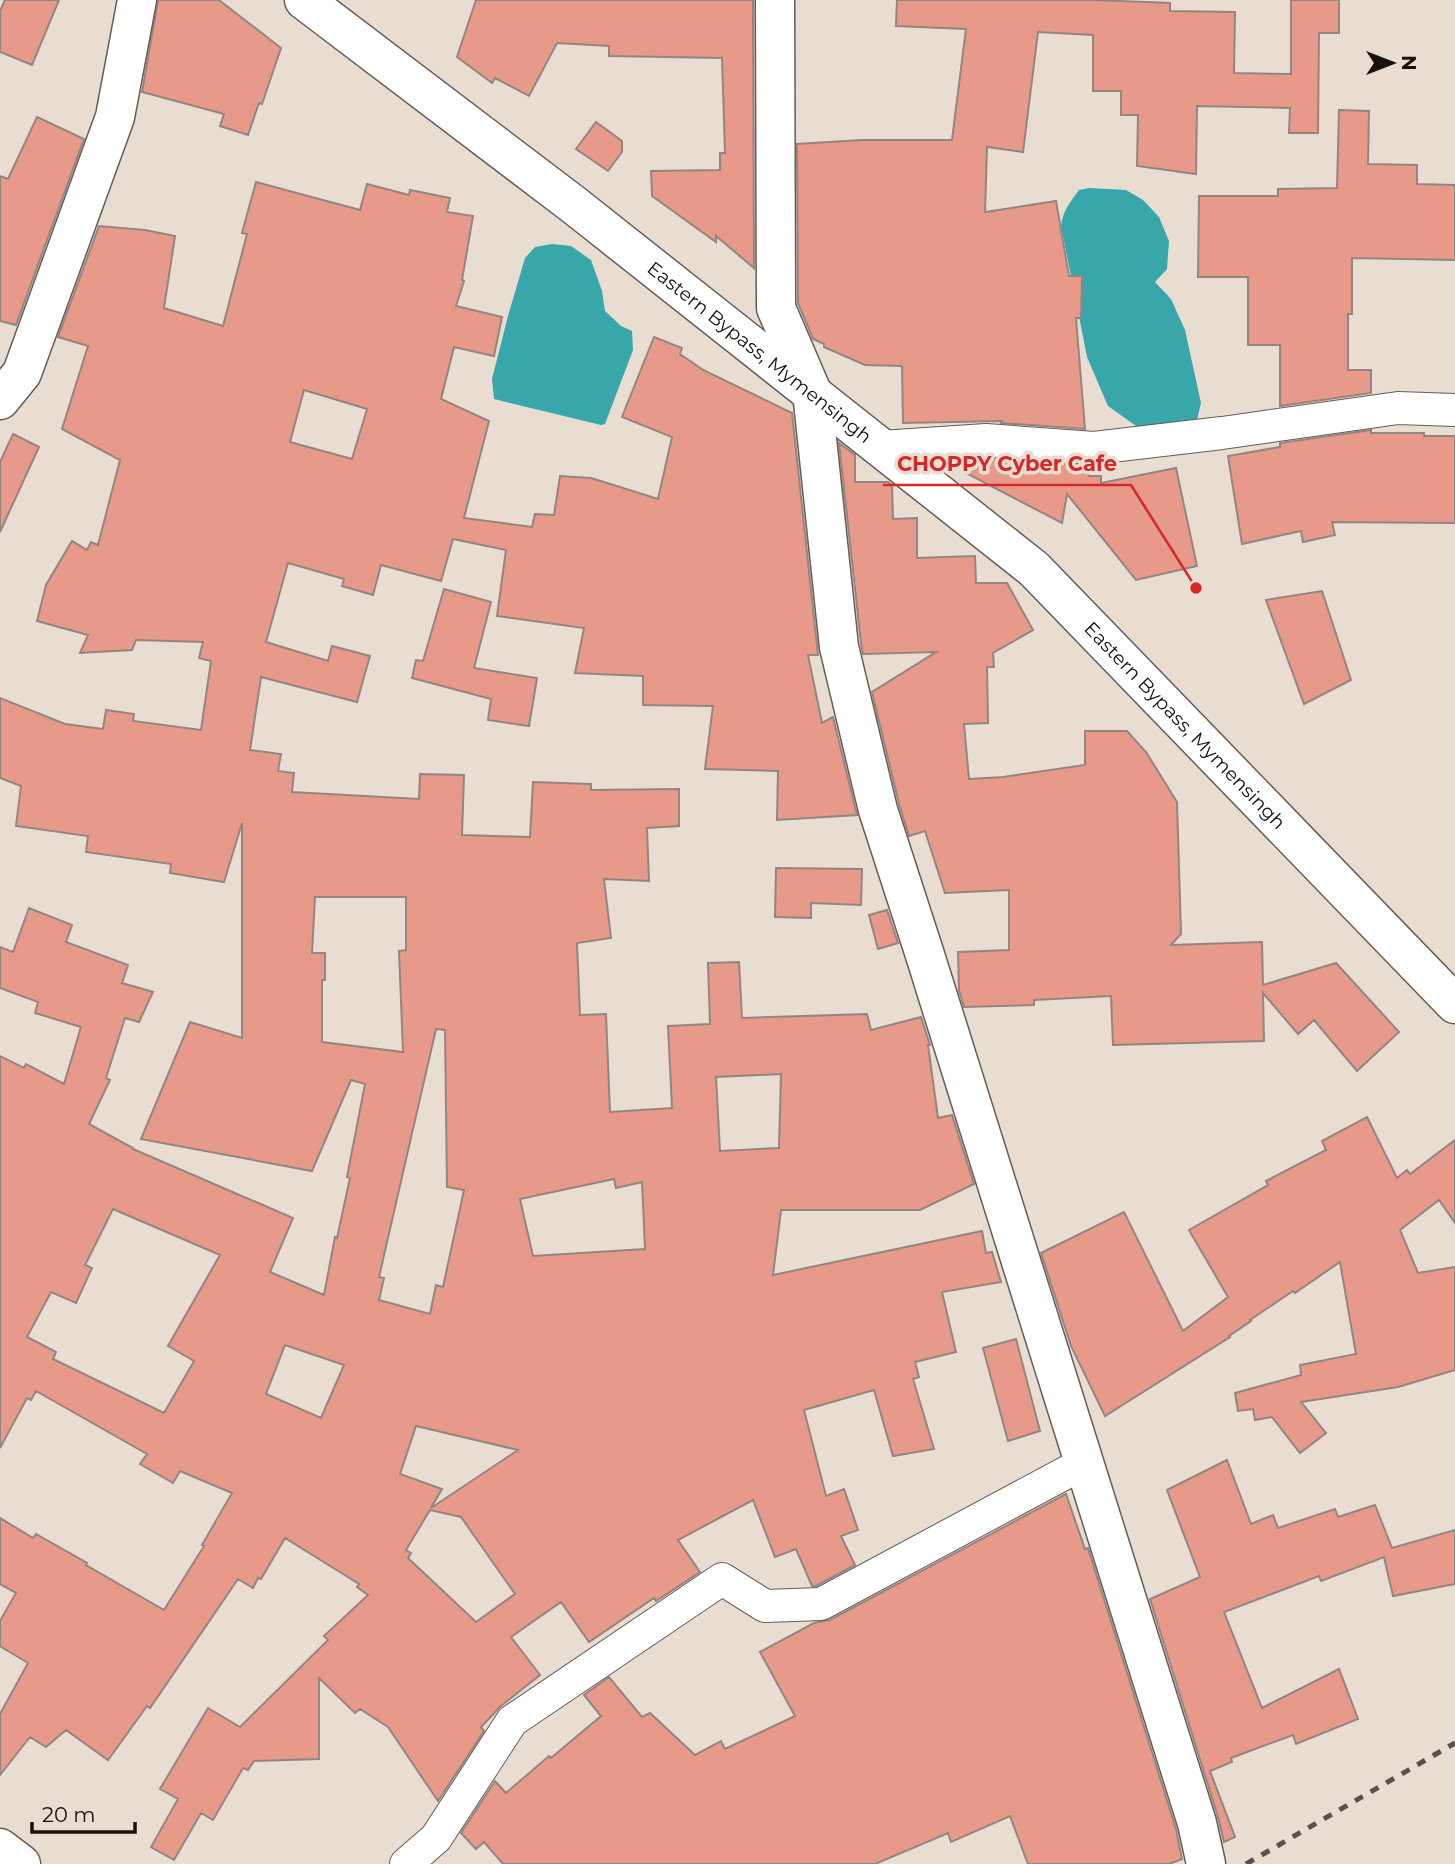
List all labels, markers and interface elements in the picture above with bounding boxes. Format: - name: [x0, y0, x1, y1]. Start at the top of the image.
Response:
- north arrow: [1357, 28, 1427, 98]
- text: N: [1397, 55, 1420, 71]
- street label: Eastern Bypass, Mymensingh: [643, 257, 876, 448]
- callout: CHOPPY Cyber Cafe: [883, 443, 1131, 485]
- text: CHOPPY Cyber Cafe: [897, 451, 1117, 476]
- street label: Eastern Bypass, Mymensingh: [1079, 617, 1290, 834]
- scale bar: [32, 1790, 135, 1834]
- text: 20 m: [42, 1802, 96, 1827]

